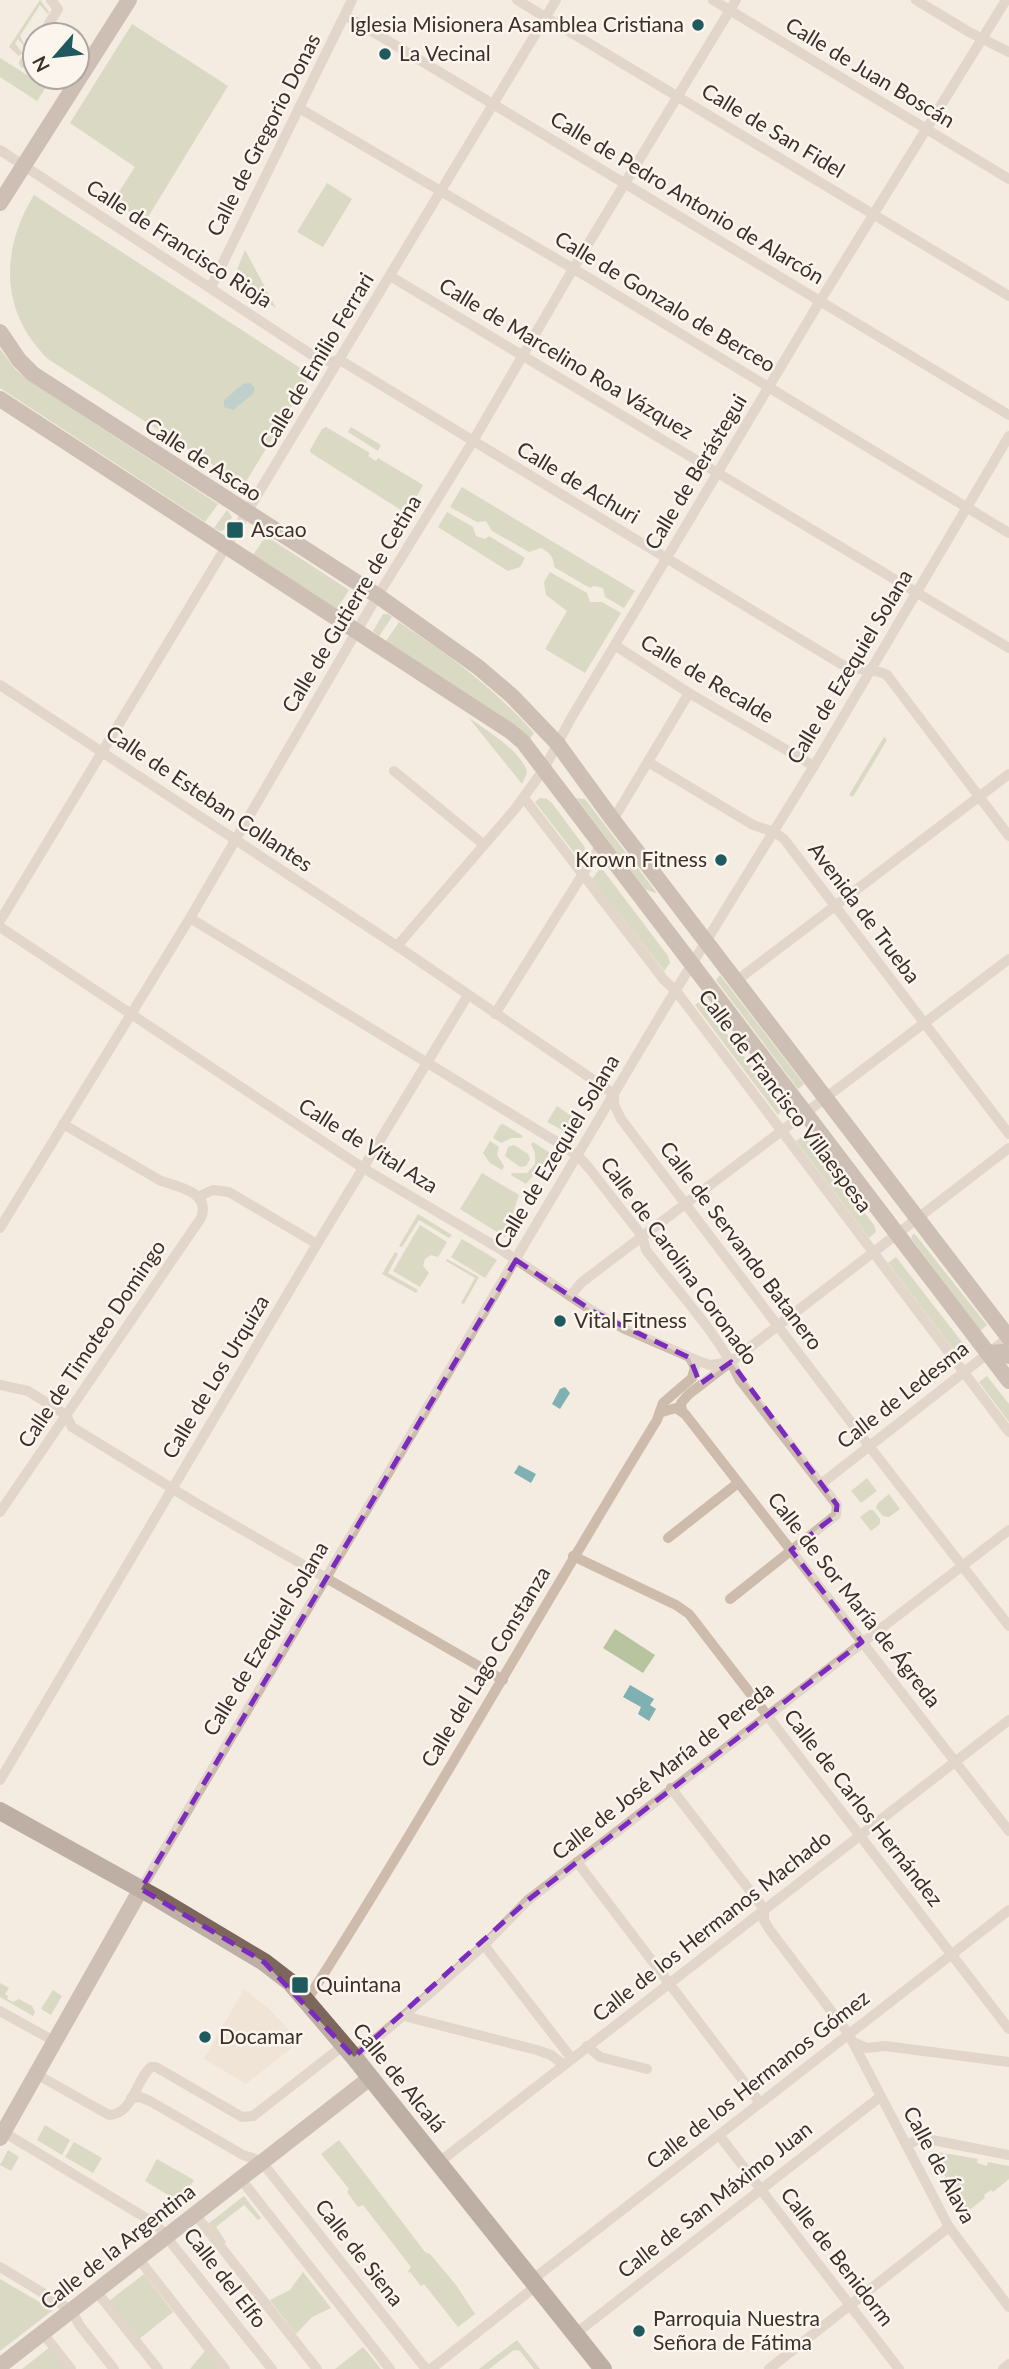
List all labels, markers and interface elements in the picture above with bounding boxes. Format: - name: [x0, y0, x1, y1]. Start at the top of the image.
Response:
- place label: Iglesia Misionera Asamblea Cristiana: [350, 11, 684, 36]
- street label: Calle de Juan Boscán: [782, 11, 960, 132]
- marker: Iglesia Misionera Asamblea Cristiana: [690, 17, 706, 33]
- north arrow: [21, 21, 91, 91]
- street label: Calle de Gregorio Donas: [201, 29, 325, 240]
- place label: La Vecinal: [399, 40, 491, 65]
- marker: La Vecinal: [377, 46, 393, 62]
- text: N: [27, 52, 54, 76]
- street label: Calle de San Fidel: [698, 77, 850, 182]
- street label: Calle de Pedro Antonio de Alarcón: [546, 105, 829, 288]
- street label: Calle de Francisco Rioja: [82, 173, 277, 312]
- street label: Calle de Gonzalo de Berceo: [551, 225, 781, 377]
- street label: Calle de Emilio Ferrari: [253, 268, 378, 453]
- street label: Calle de Marcelino Roa Vázquez: [435, 272, 698, 444]
- street label: Calle de Berástegui: [638, 389, 751, 553]
- street label: Calle de Ascao: [141, 412, 267, 506]
- street label: Calle de Achuri: [513, 435, 645, 528]
- street label: Calle de Gutierre de Cetina: [276, 490, 426, 717]
- place label: Ascao: [251, 516, 307, 541]
- marker: Ascao: [225, 520, 245, 540]
- street label: Calle de Ezequiel Solana: [781, 565, 917, 768]
- street label: Calle de Recalde: [637, 628, 779, 727]
- street label: Calle de Esteban Collantes: [102, 719, 318, 876]
- street label: Avenida de Trueba: [804, 837, 926, 987]
- place label: Krown Fitness: [575, 846, 707, 871]
- marker: Krown Fitness: [713, 852, 729, 868]
- street label: Calle de Francisco Villaespesa: [694, 984, 878, 1216]
- street label: Calle de Ezequiel Solana: [488, 1050, 624, 1253]
- street label: Calle de Vital Aza: [295, 1092, 443, 1198]
- street label: Calle de Servando Batanero: [656, 1136, 829, 1354]
- street label: Calle de Carolina Coronado: [596, 1151, 764, 1369]
- street label: Calle de Timoteo Domingo: [12, 1235, 170, 1452]
- street label: Calle de Los Urquiza: [156, 1290, 273, 1462]
- place label: Vital Fitness: [574, 1307, 687, 1332]
- marker: Vital Fitness: [552, 1313, 568, 1329]
- street label: Calle de Ledesma: [831, 1335, 973, 1453]
- street label: Calle de Sor María de Ágreda: [763, 1487, 947, 1712]
- street label: Calle de Ezequiel Solana: [197, 1537, 333, 1740]
- street label: Calle del Lago Constanza: [415, 1561, 555, 1771]
- street label: Calle de José María de Pereda: [546, 1675, 778, 1864]
- street label: Calle de Carlos Hernández: [779, 1704, 949, 1911]
- street label: Calle de los Hermanos Machado: [587, 1824, 836, 2026]
- place label: Quintana: [316, 1971, 401, 1996]
- marker: Quintana: [290, 1975, 310, 1995]
- street label: Calle de los Hermanos Gómez: [641, 1984, 873, 2174]
- street label: Calle de Alcalá: [348, 2017, 452, 2137]
- place label: Docamar: [219, 2023, 303, 2048]
- marker: Docamar: [197, 2029, 213, 2045]
- street label: Calle de Álava: [899, 2102, 982, 2227]
- street label: Calle de San Máximo Juan: [612, 2115, 816, 2282]
- street label: Calle de la Argentina: [35, 2178, 199, 2314]
- street label: Calle de Benidorm: [776, 2182, 900, 2330]
- street label: Calle de Siena: [311, 2194, 410, 2310]
- street label: Calle del Elfo: [179, 2222, 273, 2332]
- place label: Parroquia Nuestra Señora de Fátima: [653, 2305, 820, 2354]
- marker: Parroquia Nuestra Señora de Fátima: [631, 2323, 647, 2339]

